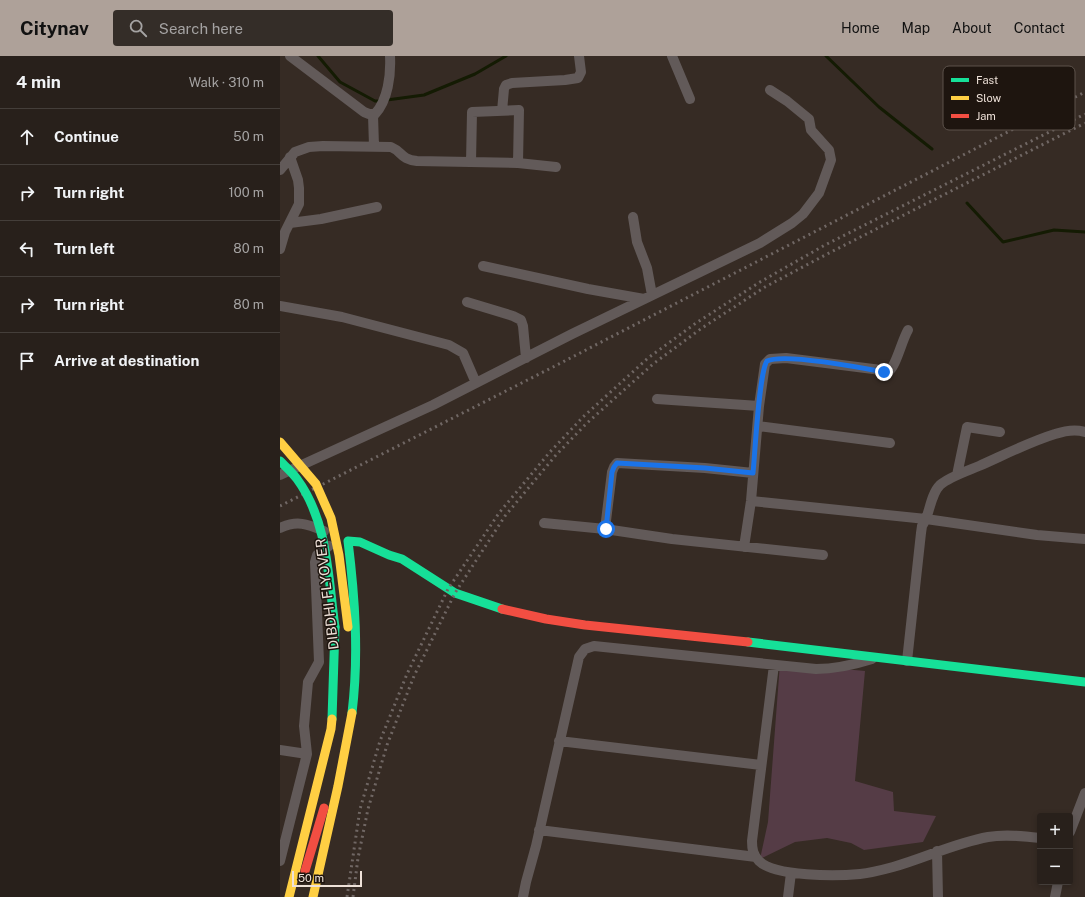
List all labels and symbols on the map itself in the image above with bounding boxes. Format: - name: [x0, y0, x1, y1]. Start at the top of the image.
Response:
- legend: [943, 66, 1075, 130]
- text: Fast: [976, 74, 998, 86]
- text: Slow: [976, 92, 1002, 104]
- text: Jam: [976, 110, 996, 122]
- route end: [875, 363, 893, 381]
- route start: [597, 520, 615, 538]
- street label: DIBDHI FLYOVER: [312, 537, 342, 651]
- scale bar: [292, 869, 362, 888]

